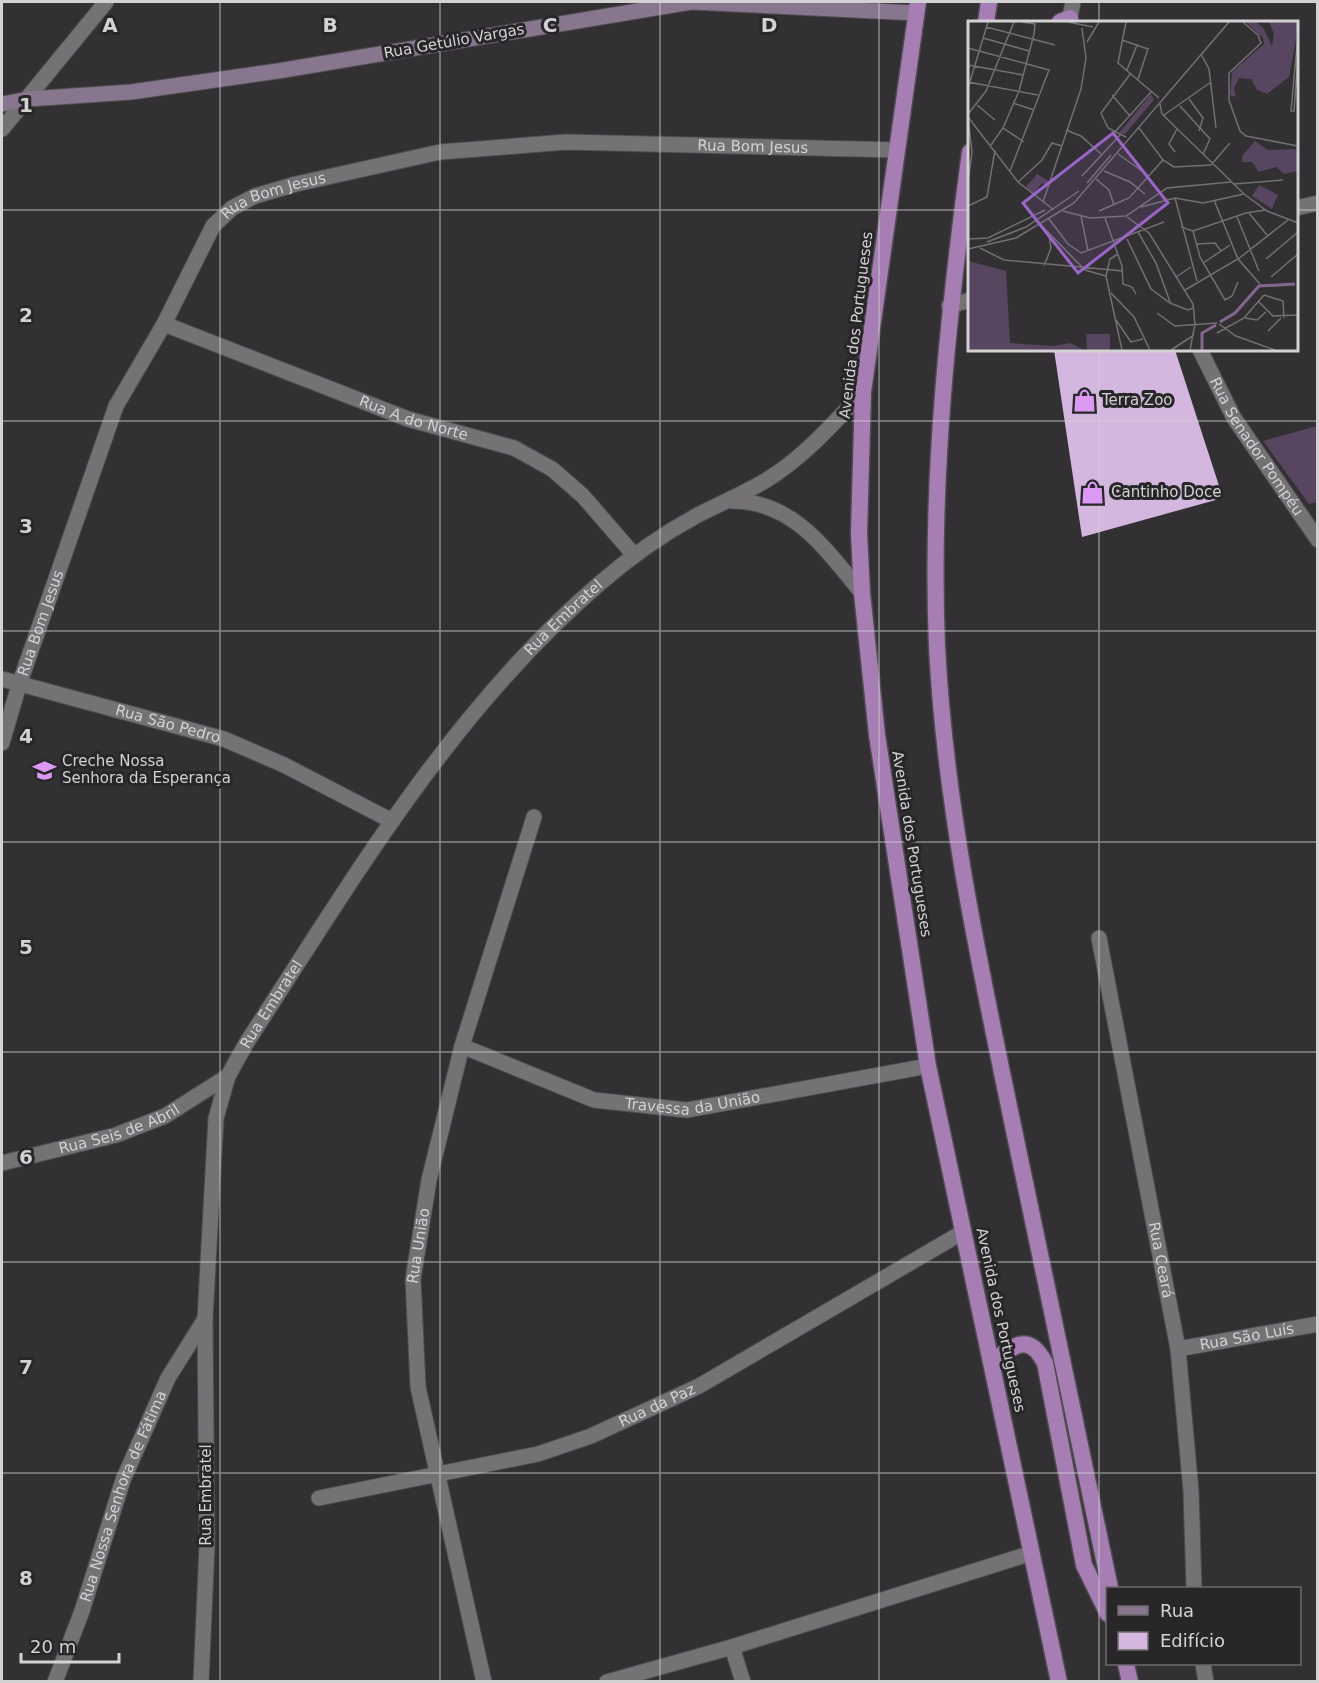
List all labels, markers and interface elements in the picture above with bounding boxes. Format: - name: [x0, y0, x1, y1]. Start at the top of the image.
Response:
- text: A: [102, 13, 118, 37]
- text: B: [322, 13, 338, 37]
- text: C: [543, 13, 557, 37]
- text: D: [761, 13, 777, 37]
- street label: Rua Getúlio Vargas: [382, 20, 526, 62]
- inset map: [968, 21, 1298, 351]
- text: 1: [19, 93, 33, 117]
- street label: Rua Bom Jesus: [697, 136, 809, 157]
- street label: Rua Bom Jesus: [217, 169, 328, 223]
- street label: Avenida dos Portugueses: [836, 230, 876, 420]
- text: 2: [19, 303, 33, 327]
- street label: Rua Senador Pompéu: [1206, 374, 1307, 519]
- shop icon: Terra Zoo: [1071, 387, 1097, 413]
- place label: Terra Zoo: [1101, 391, 1173, 409]
- street label: Rua A do Norte: [357, 392, 470, 444]
- shop icon: Cantinho Doce: [1080, 479, 1106, 505]
- place label: Cantinho Doce: [1111, 483, 1221, 501]
- text: 3: [19, 514, 33, 538]
- street label: Rua Bom Jesus: [14, 568, 67, 678]
- street label: Rua Embratel: [520, 576, 606, 659]
- street label: Rua São Pedro: [113, 701, 223, 747]
- text: 4: [19, 724, 33, 748]
- street label: Avenida dos Portugueses: [888, 750, 936, 939]
- place label: Creche Nossa Senhora da Esperança: [62, 752, 231, 787]
- school or university icon: Creche Nossa Senhora da Esperança: [31, 757, 57, 783]
- text: 5: [19, 935, 33, 959]
- street label: Rua Embratel: [236, 957, 306, 1051]
- street label: Travessa da União: [623, 1088, 762, 1119]
- street label: Rua Seis de Abril: [57, 1100, 183, 1158]
- text: 6: [19, 1145, 33, 1169]
- street label: Rua União: [403, 1207, 433, 1285]
- street label: Rua Ceará: [1145, 1220, 1177, 1300]
- street label: Avenida dos Portugueses: [973, 1226, 1029, 1414]
- street label: Rua São Luís: [1198, 1319, 1296, 1354]
- text: 7: [19, 1355, 33, 1379]
- street label: Rua da Paz: [616, 1380, 698, 1431]
- street label: Rua Nossa Senhora de Fátima: [76, 1388, 170, 1604]
- street label: Rua Embratel: [197, 1444, 215, 1546]
- text: 8: [19, 1566, 33, 1590]
- legend: [1106, 1587, 1301, 1665]
- text: Rua: [1160, 1600, 1194, 1621]
- scale bar: [21, 1626, 118, 1664]
- text: Edifício: [1160, 1630, 1225, 1651]
- text: 20 m: [30, 1636, 76, 1657]

